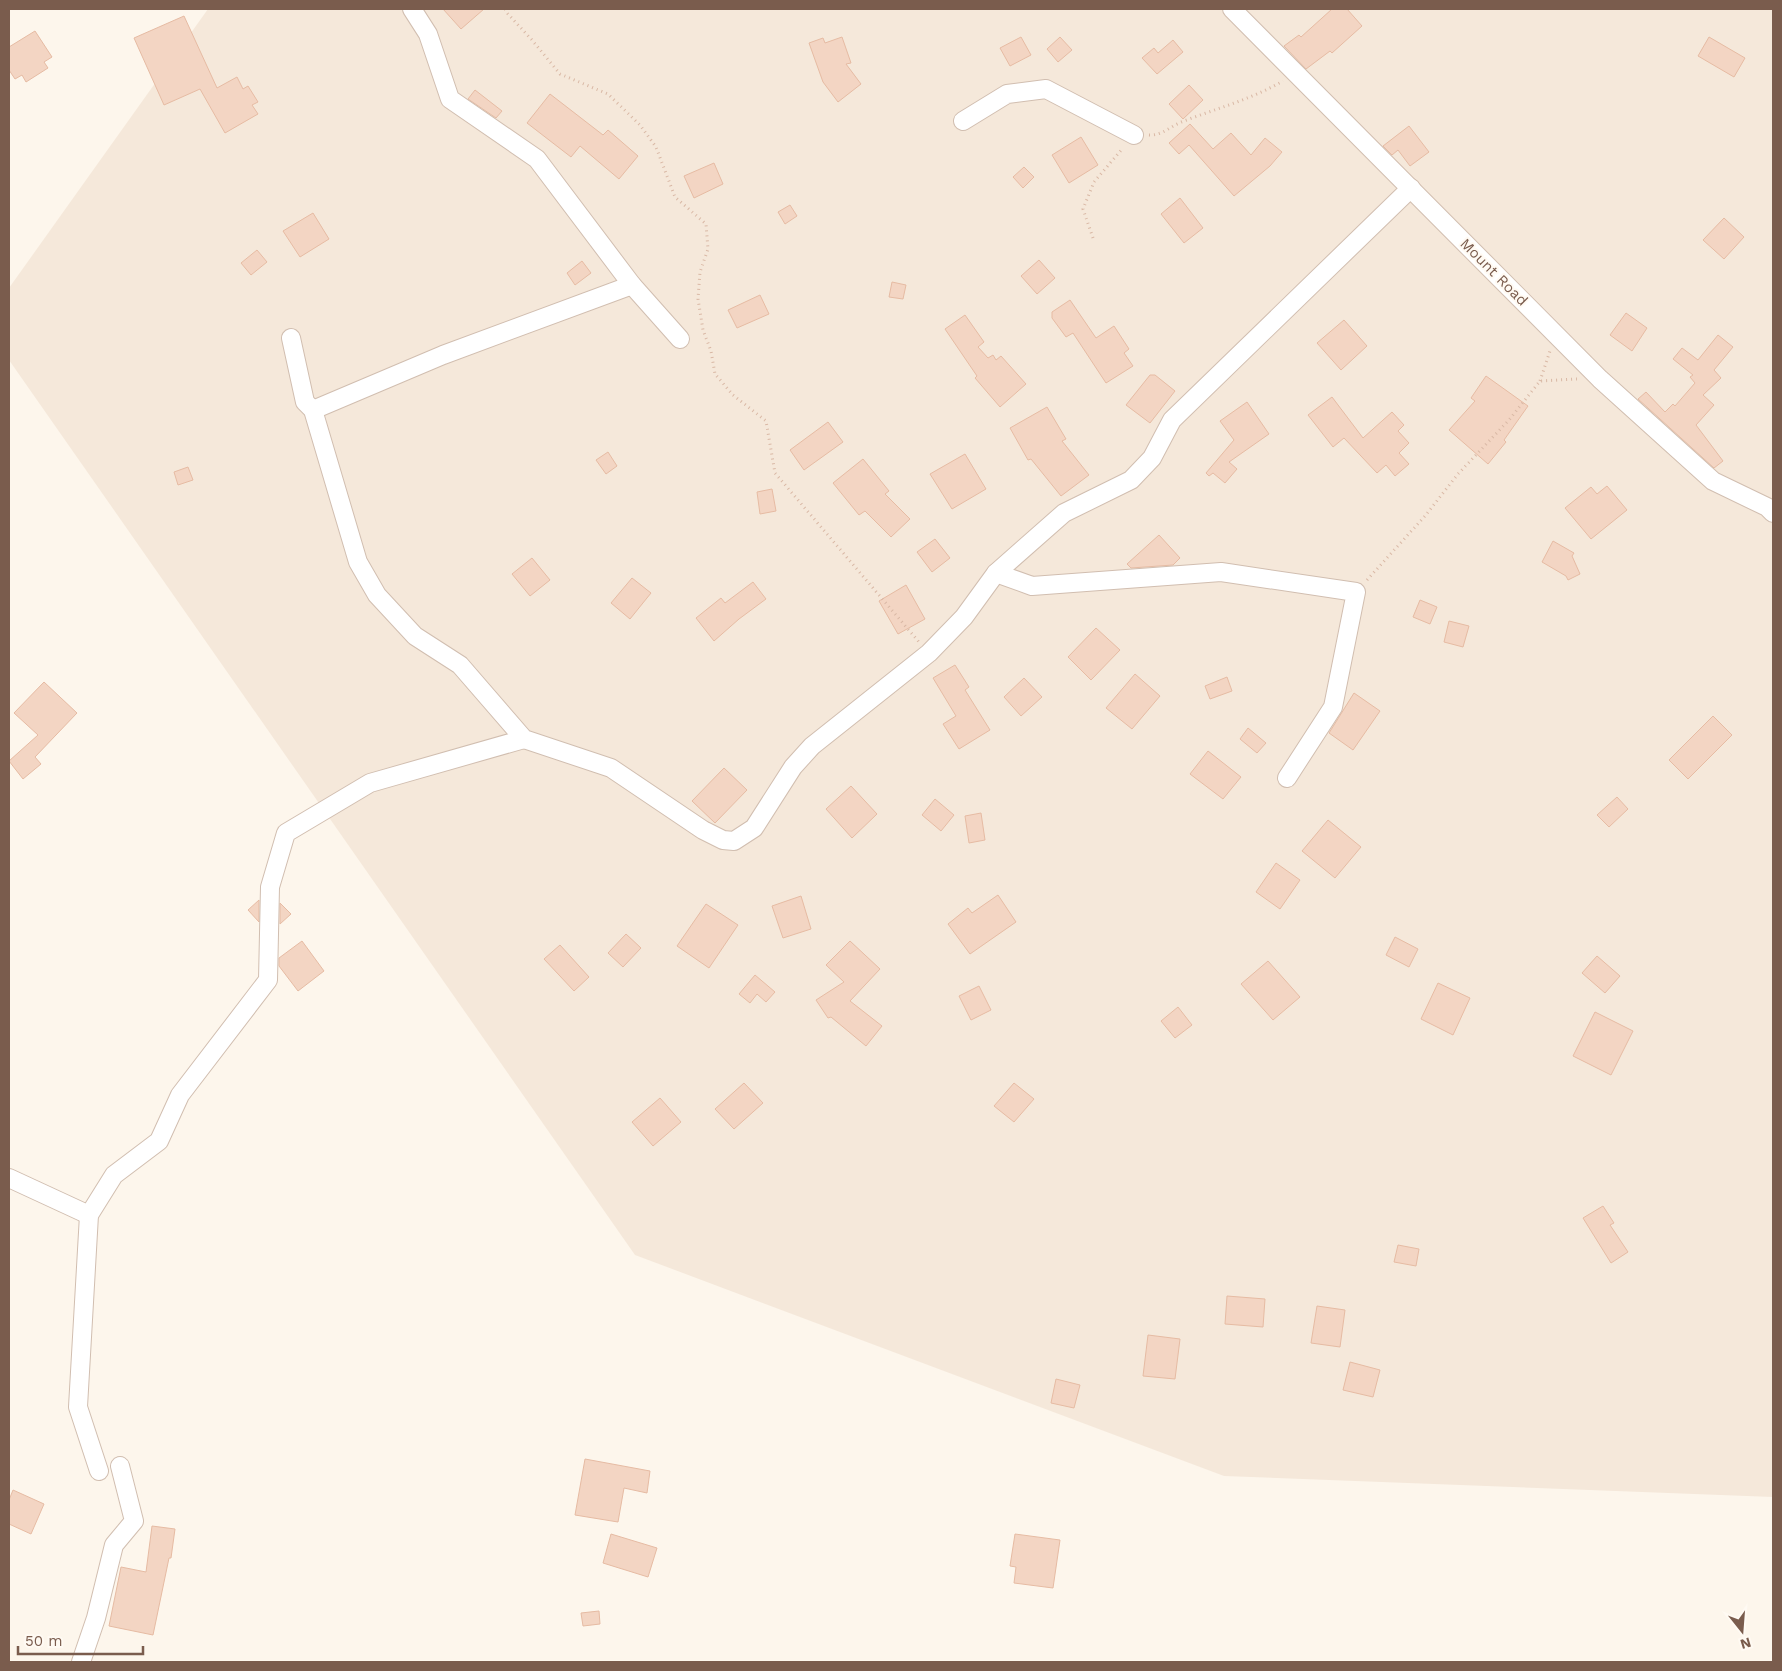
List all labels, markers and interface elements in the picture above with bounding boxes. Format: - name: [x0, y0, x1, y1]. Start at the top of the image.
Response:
- street label: Mount Road: [1456, 234, 1532, 310]
- north arrow: [1717, 1606, 1767, 1656]
- scale bar: [18, 1624, 142, 1656]
- text: 50 m: [25, 1632, 62, 1650]
- text: N: [1739, 1634, 1753, 1653]

